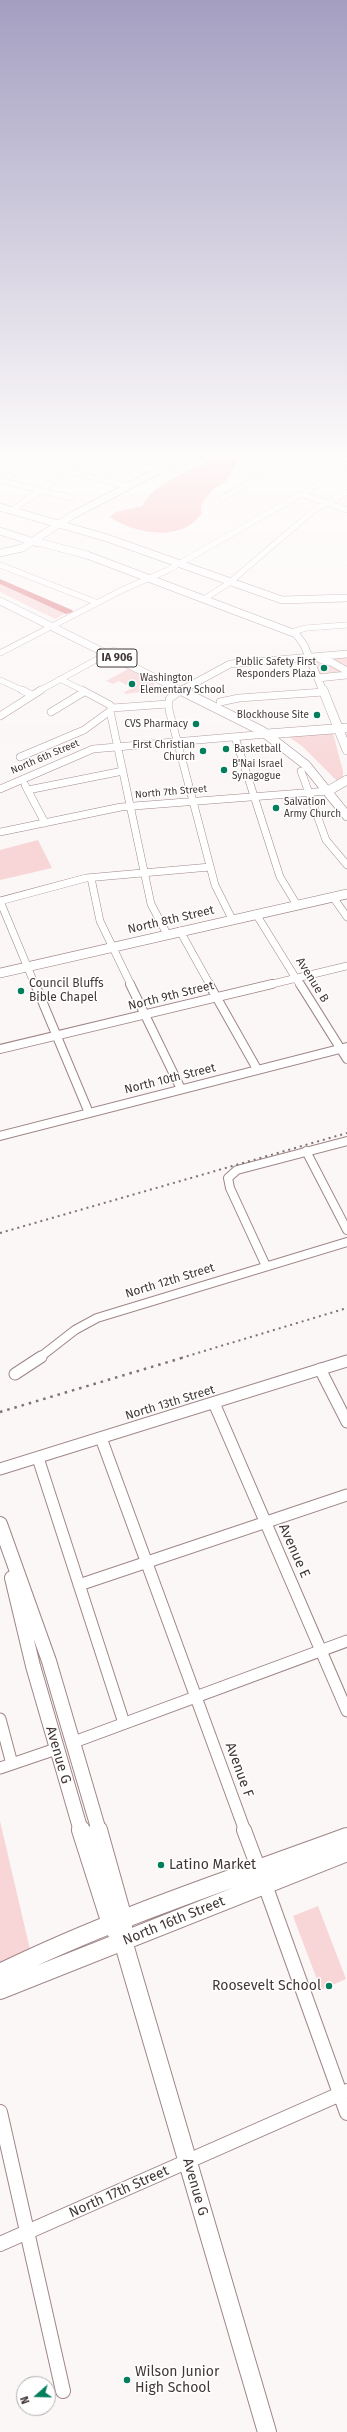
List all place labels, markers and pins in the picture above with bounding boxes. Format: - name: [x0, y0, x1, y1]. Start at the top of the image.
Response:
- place label: Public Safety First Responders Plaza: [235, 656, 316, 680]
- marker: Public Safety First Responders Plaza: [319, 663, 329, 673]
- place label: Washington Elementary School: [140, 672, 225, 696]
- marker: Washington Elementary School: [127, 679, 137, 689]
- place label: Blockhouse Site: [237, 709, 309, 721]
- marker: Blockhouse Site: [312, 710, 322, 720]
- place label: CVS Pharmacy: [124, 718, 188, 730]
- marker: CVS Pharmacy: [191, 719, 201, 729]
- place label: First Christian Church: [133, 739, 195, 762]
- place label: Basketball: [234, 743, 281, 755]
- marker: Basketball: [221, 744, 231, 754]
- marker: First Christian Church: [198, 746, 208, 756]
- place label: B'Nai Israel Synagogue: [232, 758, 283, 782]
- marker: B'Nai Israel Synagogue: [219, 765, 229, 775]
- place label: Salvation Army Church: [284, 796, 341, 820]
- marker: Salvation Army Church: [271, 803, 281, 813]
- place label: Council Bluffs Bible Chapel: [29, 977, 104, 1005]
- marker: Council Bluffs Bible Chapel: [16, 986, 26, 996]
- place label: Latino Market: [169, 1857, 256, 1873]
- marker: Latino Market: [156, 1860, 166, 1870]
- place label: Roosevelt School: [212, 1978, 321, 1994]
- marker: Roosevelt School: [324, 1981, 334, 1991]
- place label: Wilson Junior High School: [135, 2364, 219, 2396]
- marker: Wilson Junior High School: [122, 2375, 132, 2385]

